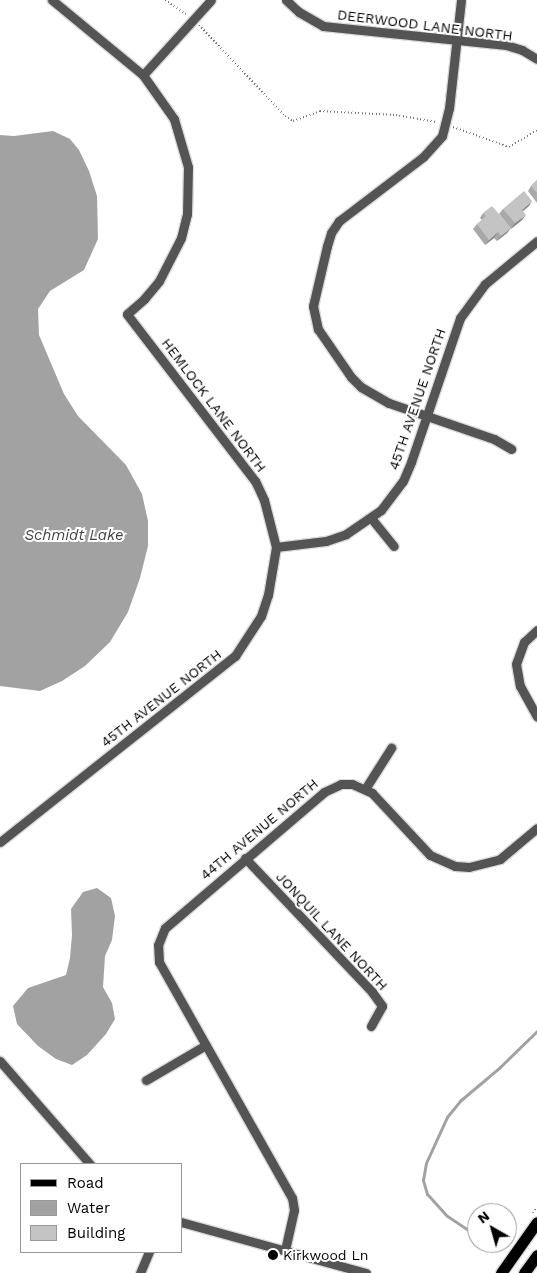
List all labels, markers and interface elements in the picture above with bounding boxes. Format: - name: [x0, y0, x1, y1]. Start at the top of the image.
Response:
- street label: DEERWOOD LANE NORTH: [336, 6, 514, 44]
- street label: 45TH AVENUE NORTH: [385, 326, 449, 472]
- street label: HEMLOCK LANE NORTH: [158, 335, 270, 475]
- water label: Schmidt Lake: [25, 527, 123, 545]
- street label: 45TH AVENUE NORTH: [97, 646, 225, 750]
- street label: 44TH AVENUE NORTH: [196, 775, 322, 883]
- street label: JONQUIL LANE NORTH: [273, 868, 391, 994]
- legend: [20, 1163, 182, 1253]
- text: Road: [67, 1174, 104, 1192]
- text: Water: [67, 1199, 110, 1217]
- north arrow: [467, 1203, 517, 1253]
- text: N: [474, 1207, 492, 1226]
- text: Building: [67, 1224, 125, 1242]
- place label: Kirkwood Ln: [283, 1247, 368, 1263]
- marker: Kirkwood Ln: [267, 1249, 279, 1261]

